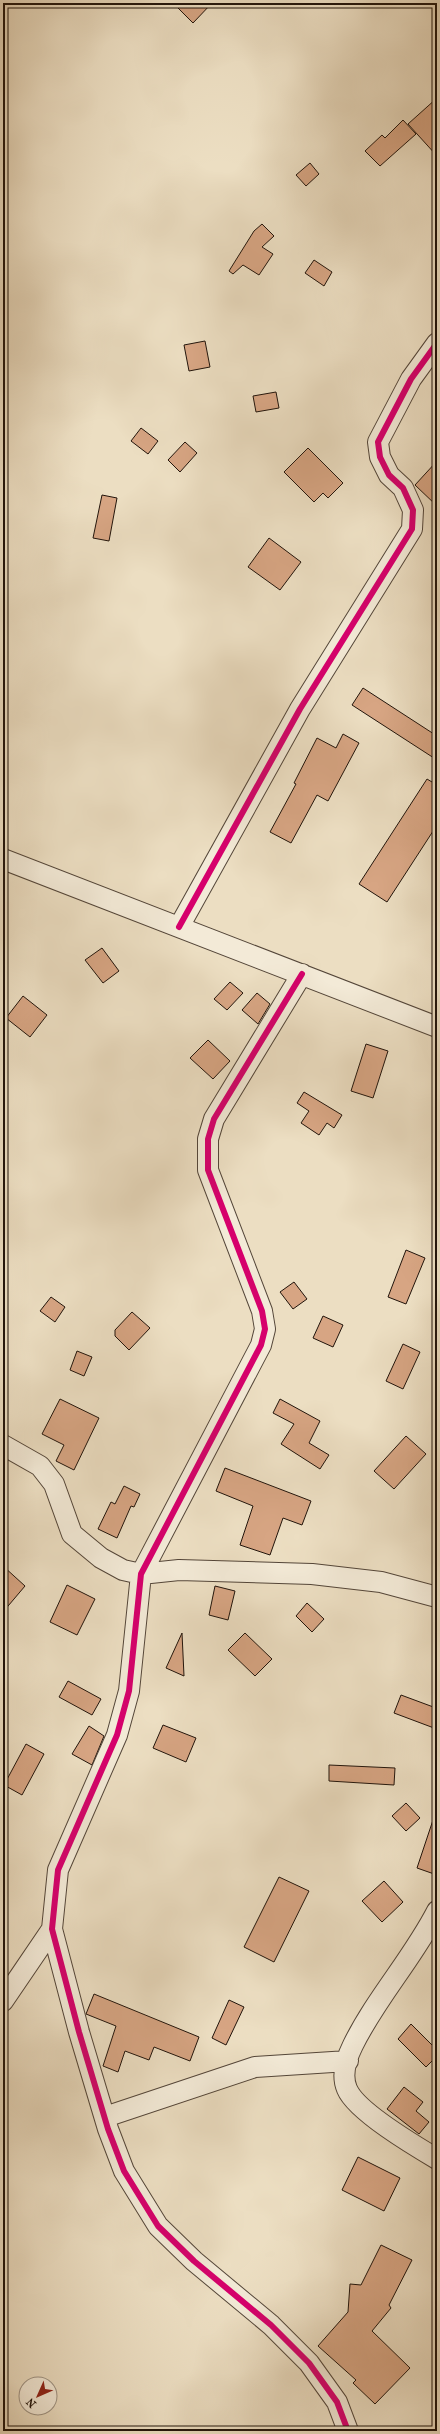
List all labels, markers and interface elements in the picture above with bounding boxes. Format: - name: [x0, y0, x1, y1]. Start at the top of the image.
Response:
- north arrow: [18, 2376, 58, 2416]
- text: N: [23, 2395, 39, 2410]

